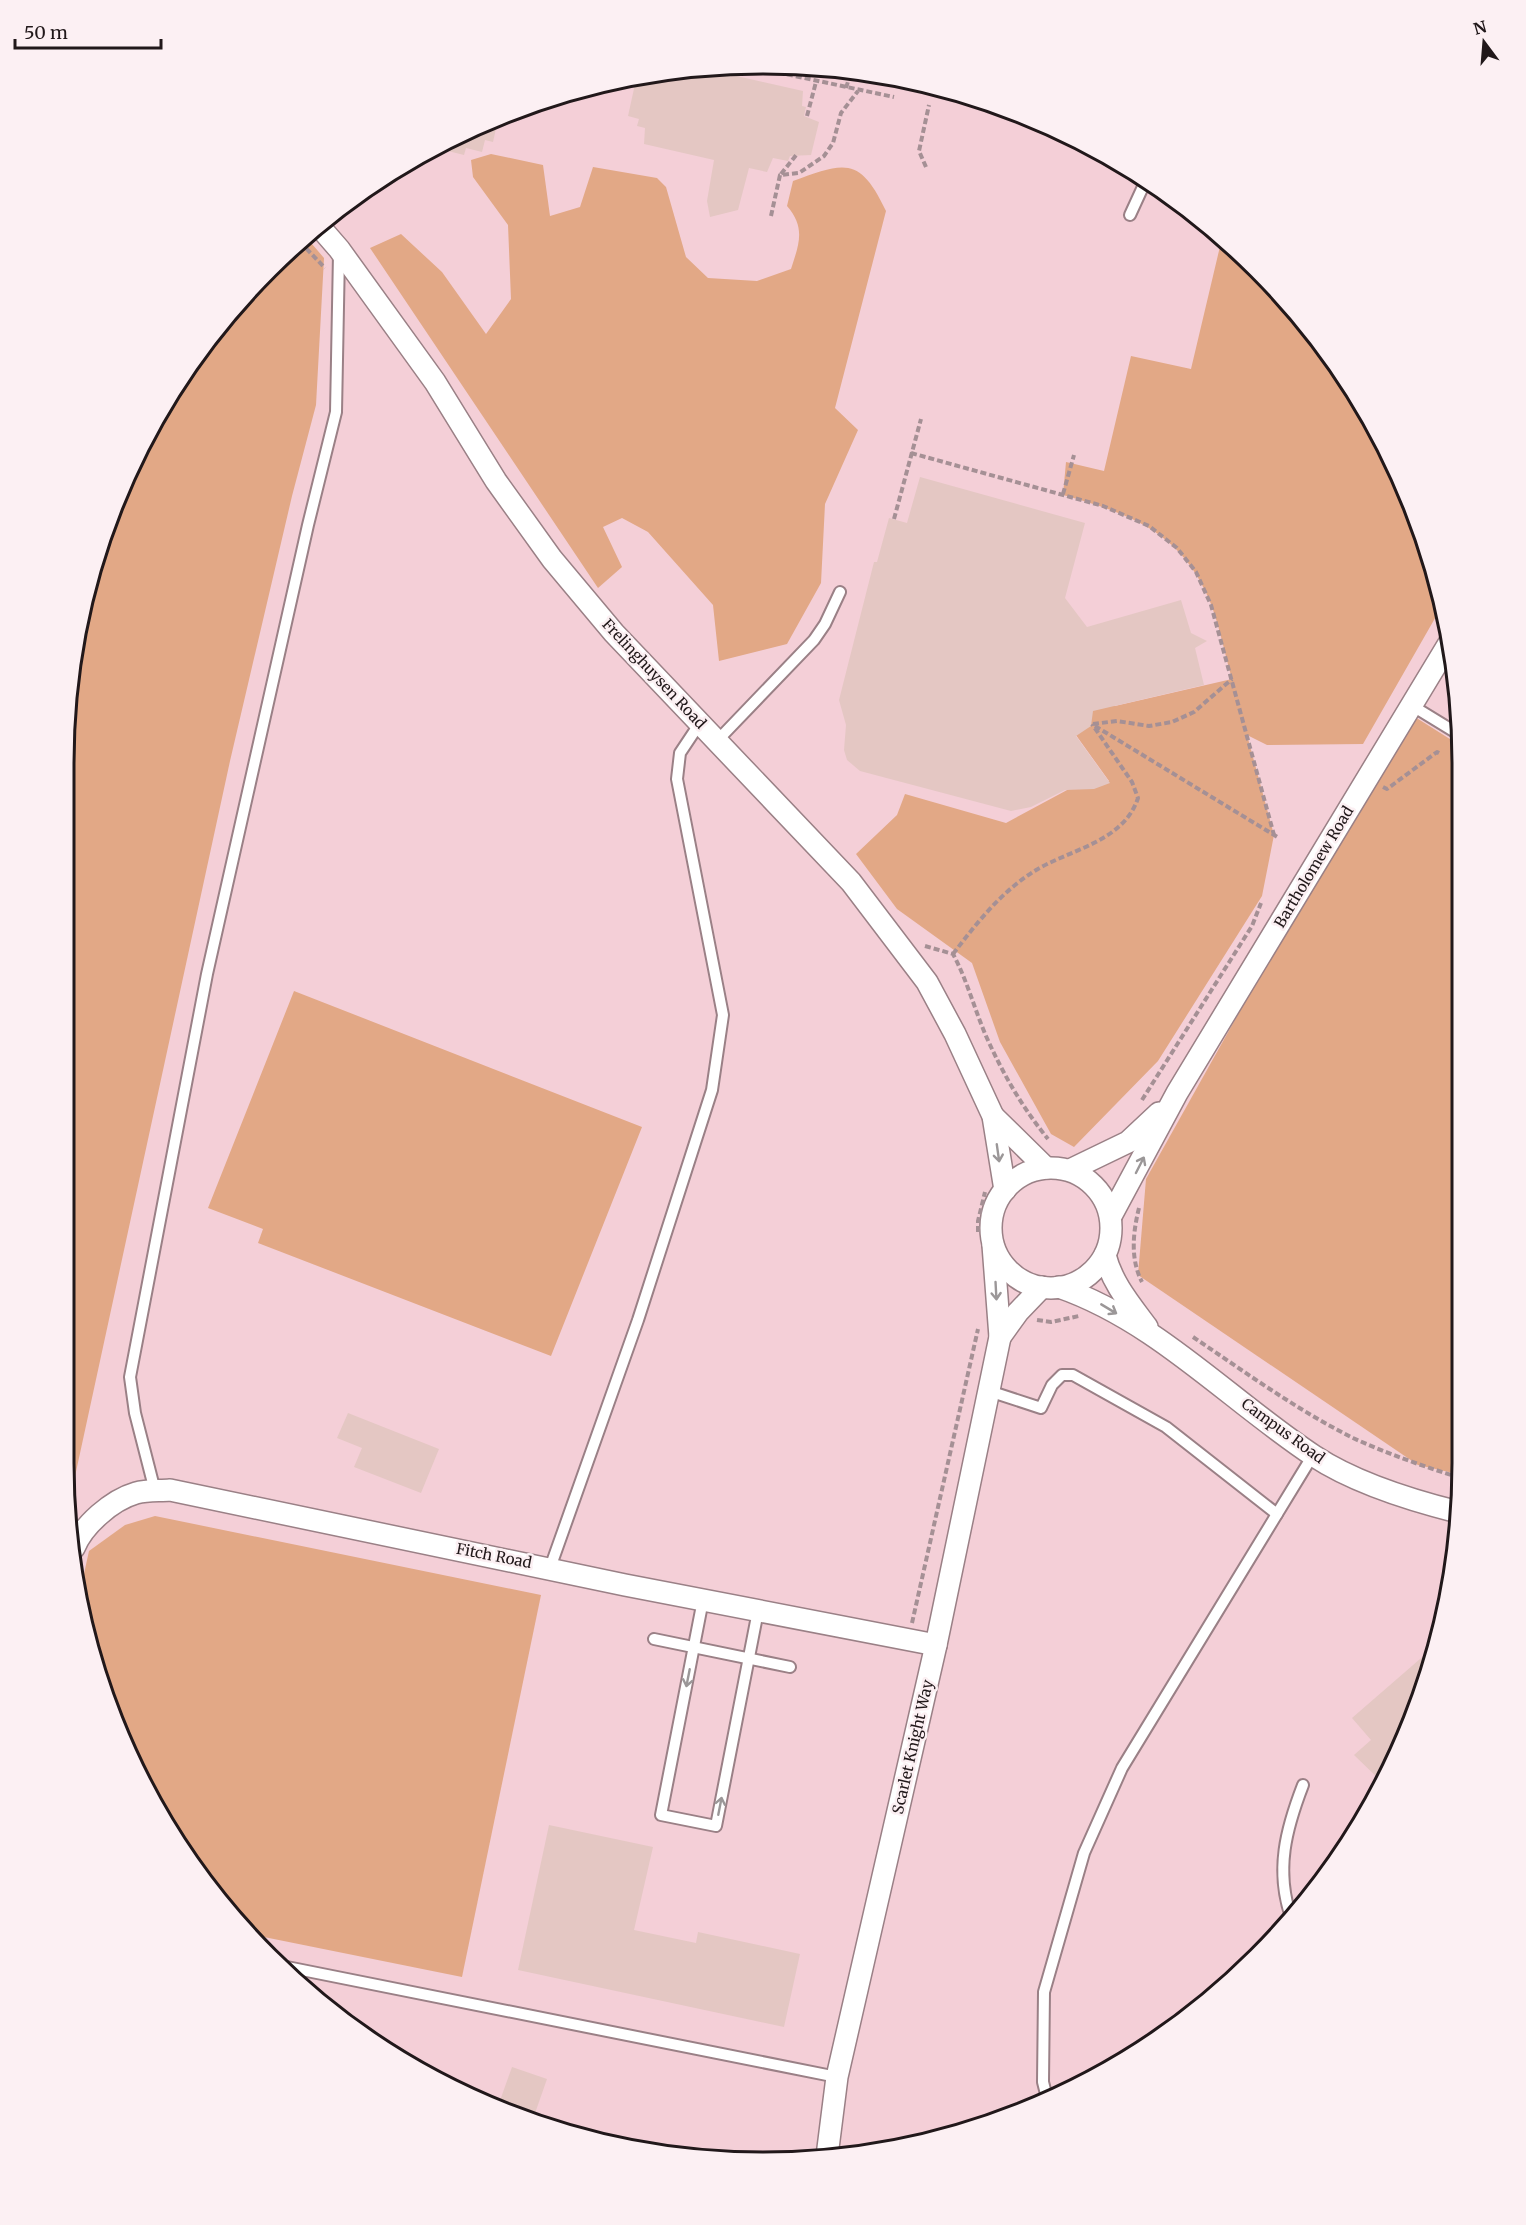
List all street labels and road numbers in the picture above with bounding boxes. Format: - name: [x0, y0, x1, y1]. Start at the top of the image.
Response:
- street label: Frelinghuysen Road: [598, 615, 710, 733]
- street label: Bartholomew Road: [1270, 803, 1357, 931]
- street label: Campus Road: [1238, 1394, 1329, 1467]
- street label: Fitch Road: [455, 1539, 533, 1572]
- street label: Scarlet Knight Way: [888, 1678, 937, 1816]

